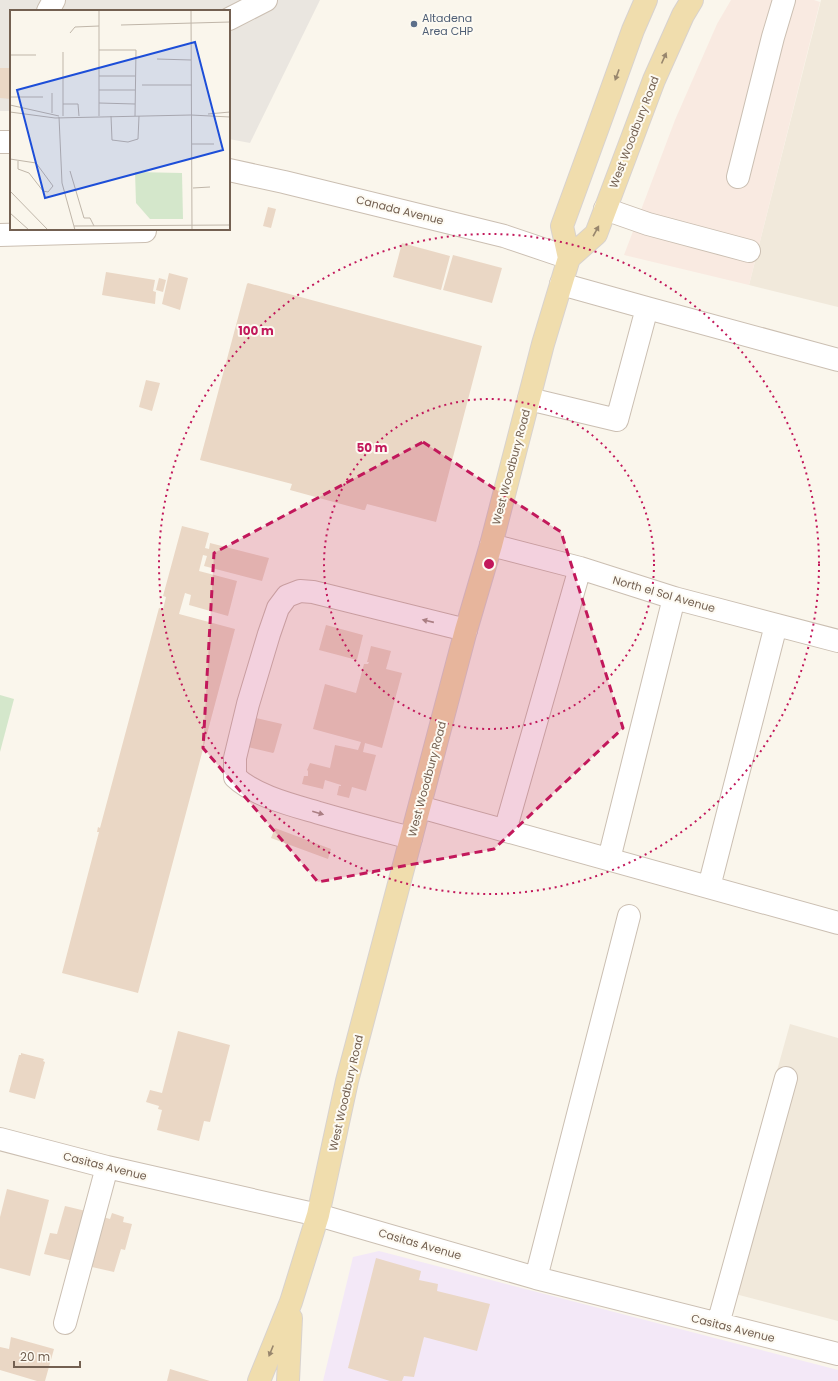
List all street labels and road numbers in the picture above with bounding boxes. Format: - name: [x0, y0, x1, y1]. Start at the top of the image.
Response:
- street label: West Woodbury Road: [605, 74, 663, 190]
- street label: Canada Avenue: [355, 191, 446, 229]
- street label: West Woodbury Road: [488, 408, 534, 526]
- street label: North el Sol Avenue: [611, 572, 717, 616]
- street label: West Woodbury Road: [404, 720, 450, 838]
- street label: West Woodbury Road: [325, 1033, 367, 1153]
- street label: Casitas Avenue: [61, 1148, 149, 1184]
- street label: Casitas Avenue: [377, 1224, 464, 1264]
- street label: Casitas Avenue: [689, 1310, 777, 1346]

